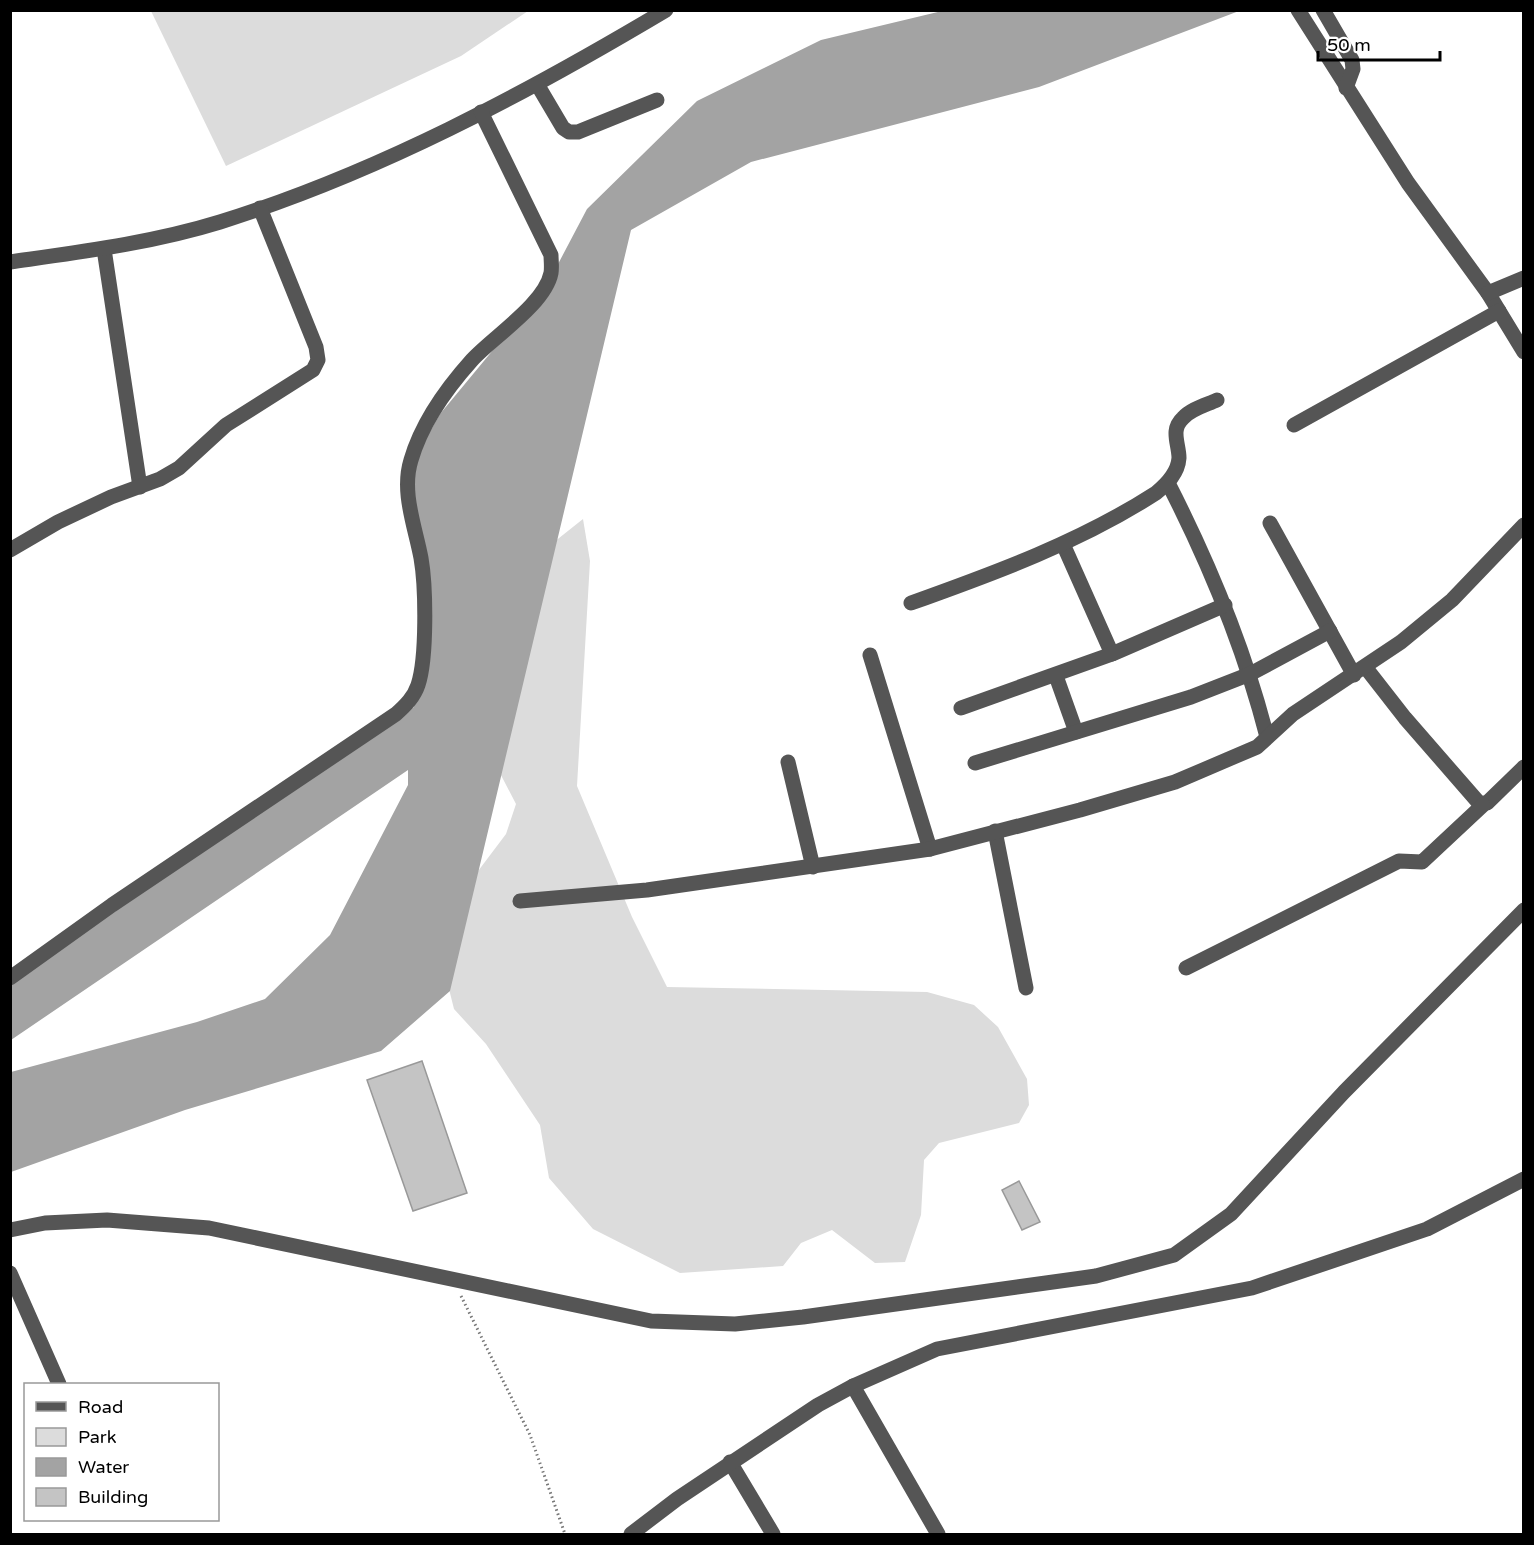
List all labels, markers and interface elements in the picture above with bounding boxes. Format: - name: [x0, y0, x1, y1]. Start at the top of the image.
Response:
- scale bar: [1318, 24, 1440, 62]
- text: 50 m: [1327, 34, 1371, 56]
- legend: [24, 1383, 219, 1521]
- text: Road: [78, 1396, 123, 1418]
- text: Park: [78, 1426, 117, 1448]
- text: Water: [78, 1456, 129, 1478]
- text: Building: [78, 1486, 148, 1508]

